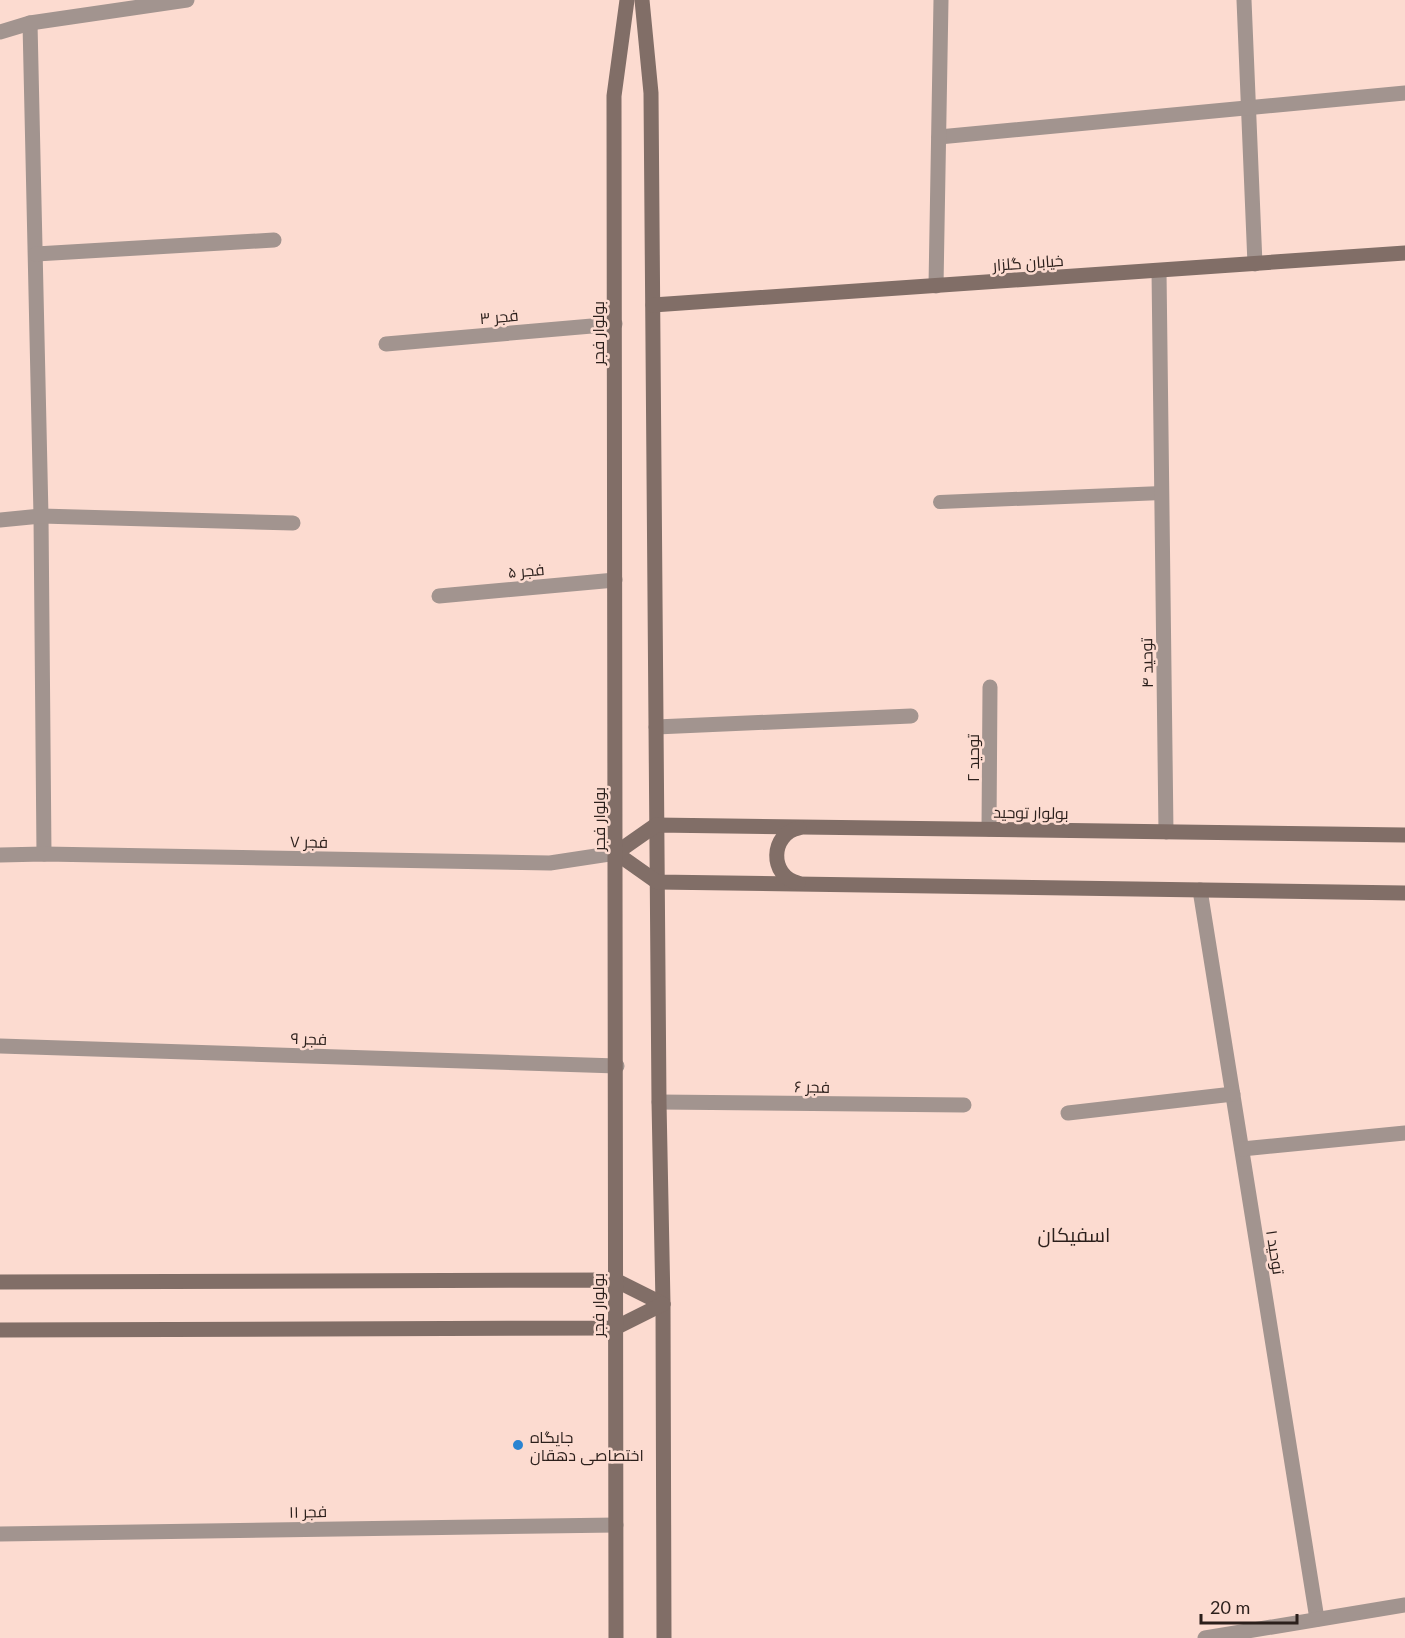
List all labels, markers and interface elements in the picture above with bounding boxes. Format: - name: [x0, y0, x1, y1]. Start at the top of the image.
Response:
- street label: خیابان گلزار: [991, 250, 1064, 276]
- street label: بولوار فجر: [588, 301, 608, 366]
- street label: فجر ۳: [479, 305, 519, 328]
- street label: فجر ۵: [507, 559, 545, 582]
- street label: توحید ۴: [1136, 637, 1157, 688]
- street label: توحید ۲: [963, 733, 983, 782]
- street label: بولوار فجر: [589, 787, 609, 852]
- street label: بولوار توحید: [993, 802, 1069, 823]
- street label: فجر ۷: [290, 831, 328, 852]
- street label: فجر ۹: [290, 1028, 328, 1049]
- street label: فجر ۶: [794, 1076, 830, 1097]
- district label: اسفیکان: [1038, 1222, 1110, 1248]
- street label: توحید ۱: [1262, 1228, 1289, 1276]
- street label: بولوار فجر: [588, 1273, 608, 1338]
- place label: جایگاه اختصاصی دهقان: [530, 1427, 644, 1466]
- marker: جایگاه اختصاصی دهقان: [511, 1438, 525, 1452]
- street label: فجر ۱۱: [289, 1501, 327, 1522]
- scale bar: [1201, 1587, 1297, 1625]
- text: 20 m: [1210, 1596, 1250, 1618]

